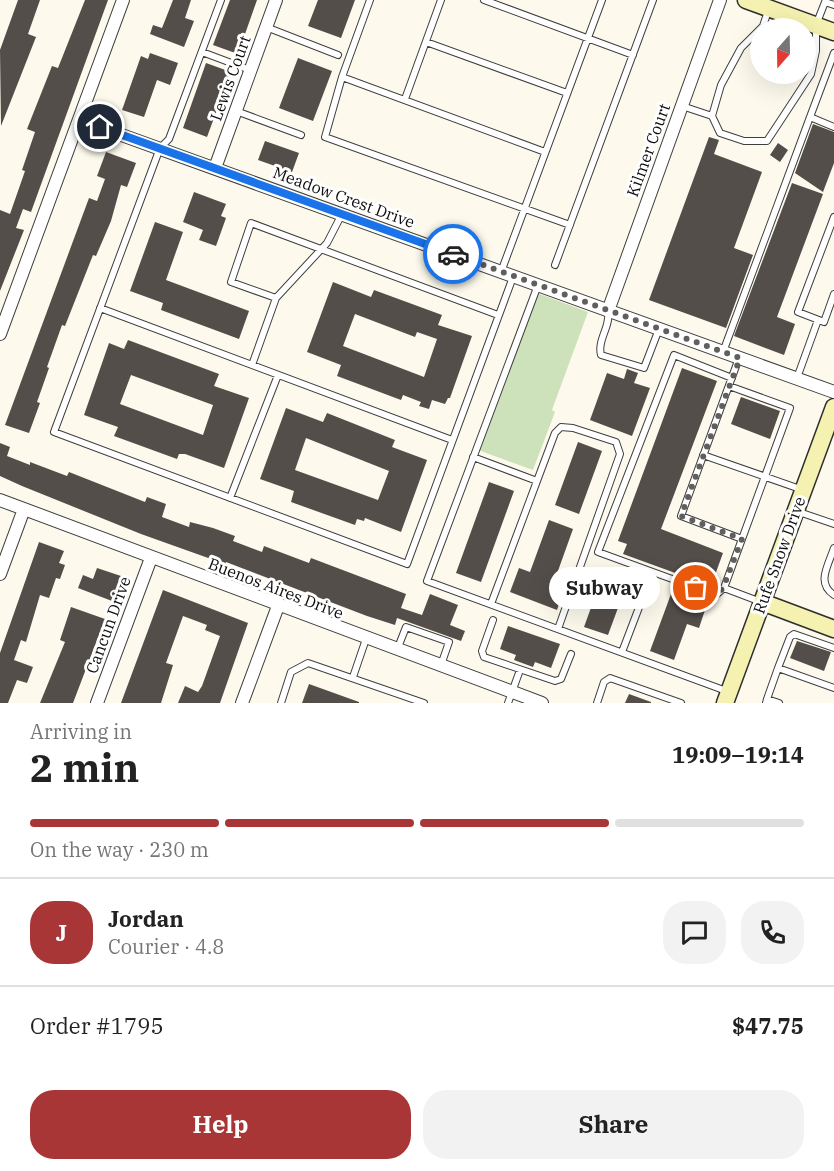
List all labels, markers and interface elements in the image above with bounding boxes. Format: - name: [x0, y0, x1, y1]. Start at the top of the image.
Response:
- north arrow: [750, 18, 816, 84]
- map controls: [750, 18, 816, 84]
- street label: Lewis Court: [205, 32, 255, 123]
- street label: Kilmer Court: [622, 100, 674, 199]
- pin: [74, 101, 125, 152]
- icon: home: [83, 110, 116, 143]
- street label: Meadow Crest Drive: [270, 162, 418, 232]
- courier: [423, 224, 483, 284]
- icon: car: [437, 238, 470, 271]
- street label: Rufe Snow Drive: [749, 494, 809, 616]
- street label: Buenos Aires Drive: [205, 553, 347, 623]
- pin: [670, 562, 721, 613]
- callout: Subway: [549, 567, 660, 609]
- icon: bag: [679, 571, 712, 604]
- street label: Cancun Drive: [81, 574, 135, 676]
- text: Subway: [566, 574, 643, 601]
- text: Arriving in: [30, 718, 132, 745]
- text: 19:09–19:14: [672, 740, 804, 769]
- text: 2 min: [30, 742, 139, 793]
- text: On the way · 230 m: [30, 836, 209, 863]
- button: chat: [663, 901, 726, 964]
- button: phone: [741, 901, 804, 964]
- text: Jordan: [108, 904, 184, 933]
- text: J: [56, 918, 67, 947]
- text: Courier · 4.8: [108, 933, 224, 960]
- text: Order #1795: [30, 1011, 164, 1040]
- text: $47.75: [732, 1011, 804, 1040]
- button: Help: [30, 1090, 411, 1159]
- button: Share: [423, 1090, 804, 1159]

